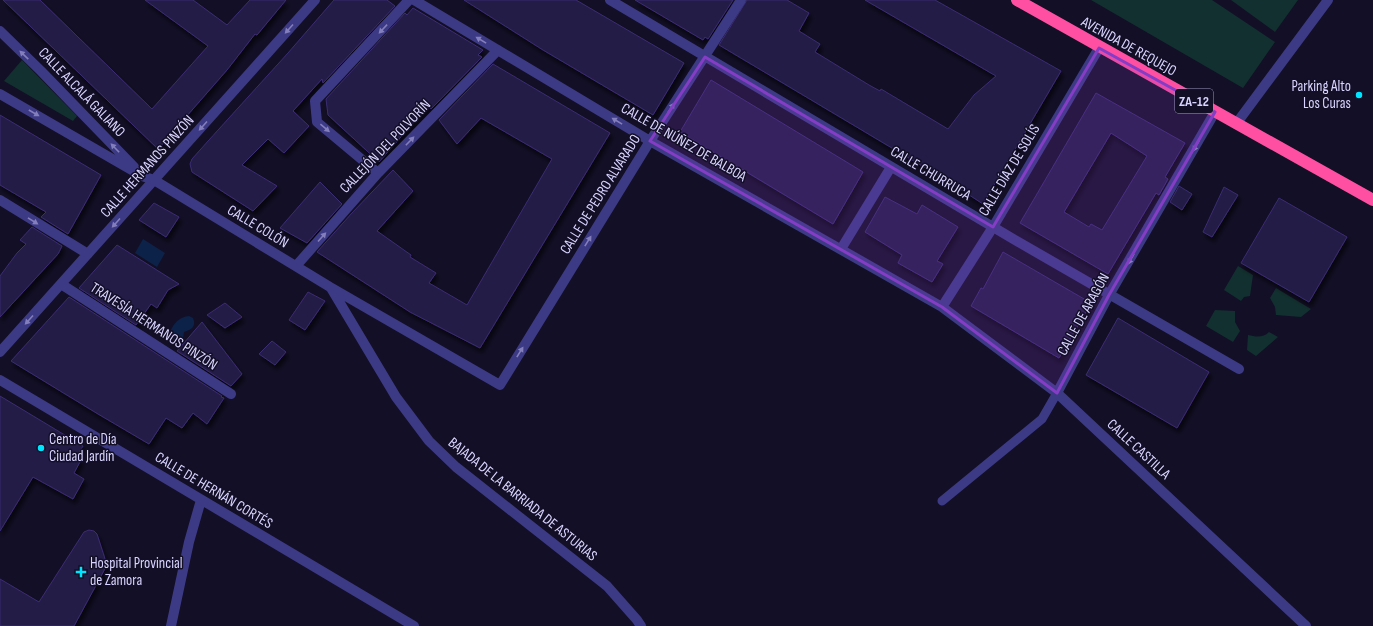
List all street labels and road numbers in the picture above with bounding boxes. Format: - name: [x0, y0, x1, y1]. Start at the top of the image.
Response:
- street label: AVENIDA DE REQUEJO: [1077, 12, 1180, 80]
- street label: CALLE ALCALÁ GALIANO: [34, 44, 129, 141]
- road number: ZA-12: [1175, 89, 1213, 113]
- street label: CALLEJÓN DEL POLVORÍN: [336, 95, 435, 197]
- street label: CALLE DE NÚÑEZ DE BALBOA: [618, 99, 750, 186]
- street label: CALLE HERMANOS PINZÓN: [96, 111, 198, 221]
- street label: CALLE DÍAZ DE SOLÍS: [975, 121, 1044, 220]
- street label: CALLE DE PEDRO ALVARADO: [556, 131, 645, 258]
- street label: CALLE CHURRUCA: [887, 142, 975, 205]
- street label: CALLE COLÓN: [224, 201, 292, 252]
- street label: CALLE DE ARAGÓN: [1053, 270, 1114, 359]
- street label: TRAVESÍA HERMANOS PINZÓN: [87, 278, 221, 375]
- street label: CALLE CASTILLA: [1103, 415, 1175, 484]
- street label: BAJADA DE LA BARRIADA DE ASTURIAS: [444, 433, 601, 565]
- street label: CALLE DE HERNÁN CORTÉS: [151, 448, 276, 533]

